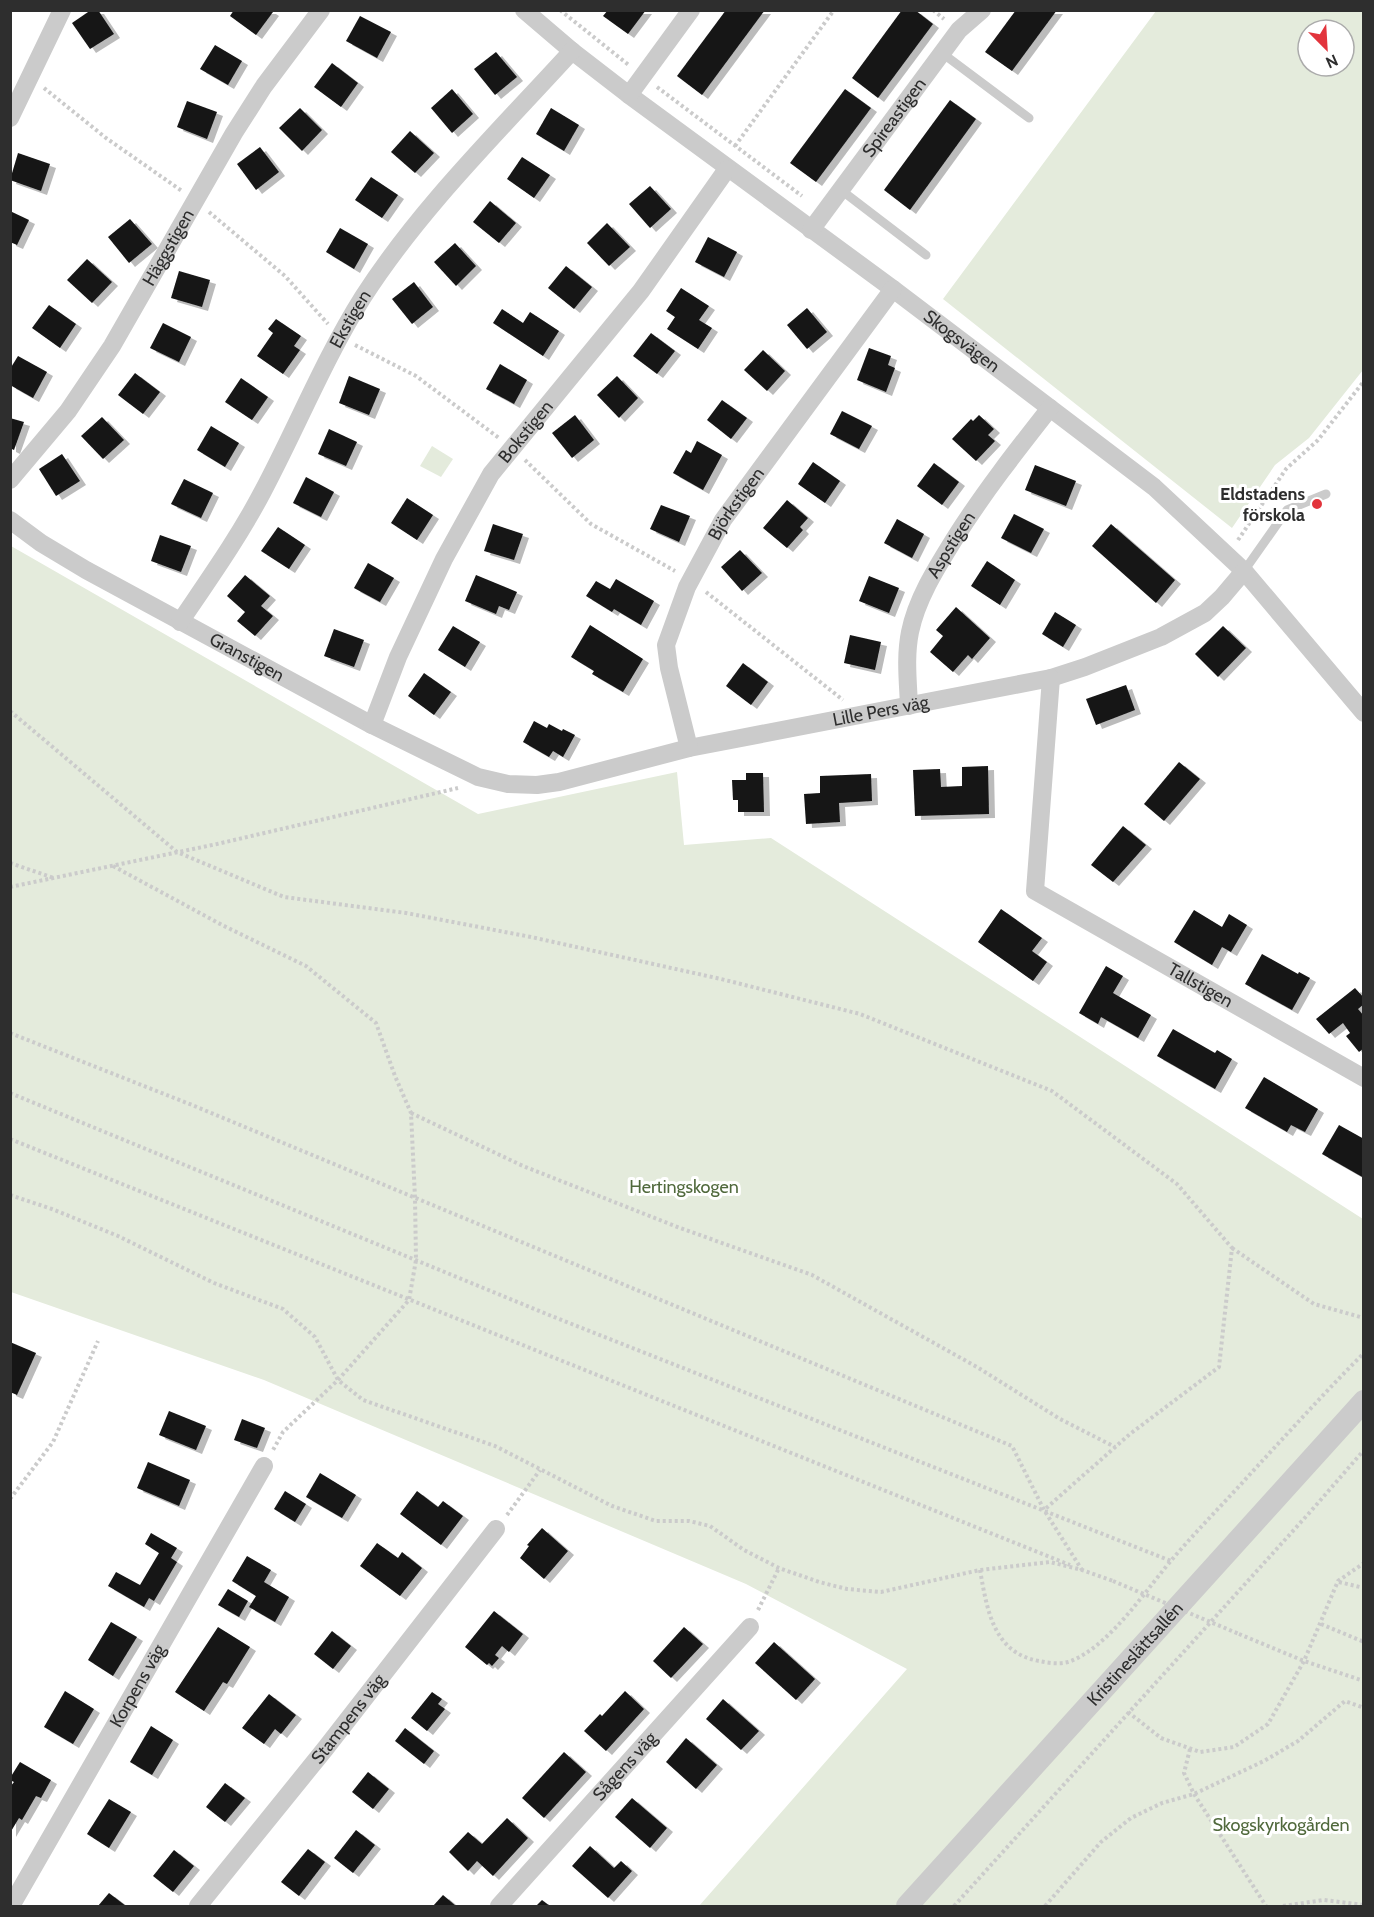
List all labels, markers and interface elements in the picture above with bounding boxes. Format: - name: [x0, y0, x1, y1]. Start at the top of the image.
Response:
- north arrow: [1296, 18, 1356, 78]
- text: N: [1323, 50, 1341, 72]
- street label: Spireastigen: [858, 73, 931, 161]
- street label: Häggstigen: [138, 205, 199, 290]
- street label: Ekstigen: [325, 286, 376, 352]
- street label: Skogsvägen: [919, 305, 1004, 377]
- street label: Bokstigen: [494, 396, 558, 467]
- street label: Björkstigen: [703, 463, 769, 544]
- place label: Eldstadens förskola: [1220, 483, 1305, 526]
- marker: Eldstadens förskola: [1310, 497, 1324, 511]
- street label: Aspstigen: [922, 507, 980, 582]
- street label: Granstigen: [206, 628, 288, 686]
- street label: Lille Pers väg: [831, 691, 932, 731]
- street label: Tallstigen: [1164, 958, 1237, 1012]
- park label: Hertingskogen: [629, 1176, 739, 1198]
- street label: Kristineslättsallén: [1083, 1597, 1188, 1710]
- street label: Korpens väg: [105, 1639, 171, 1731]
- street label: Stampens väg: [306, 1669, 391, 1768]
- street label: Sågens väg: [588, 1726, 662, 1805]
- park label: Skogskyrkogården: [1212, 1814, 1350, 1836]

